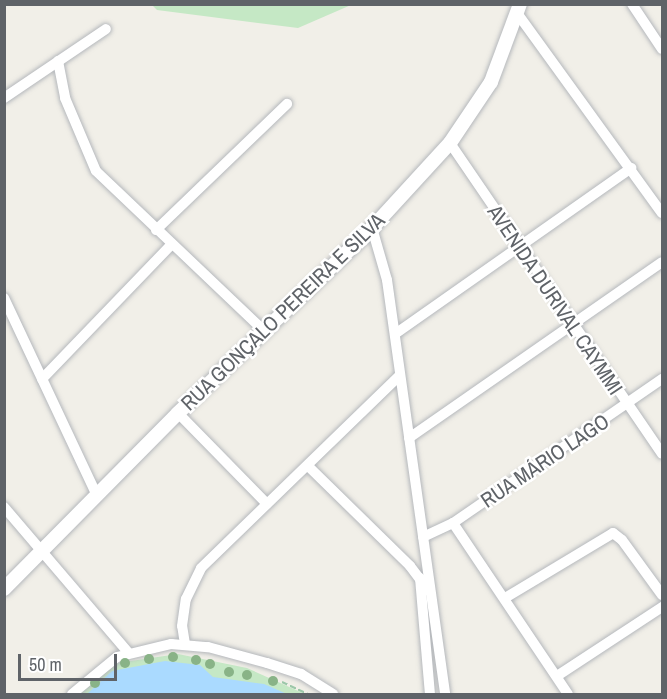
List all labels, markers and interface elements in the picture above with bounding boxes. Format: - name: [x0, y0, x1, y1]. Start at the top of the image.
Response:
- street label: AVENIDA DURIVAL CAYMMI: [482, 200, 628, 400]
- street label: RUA GONÇALO PEREIRA E SILVA: [175, 207, 391, 417]
- street label: RUA MÁRIO LAGO: [476, 409, 614, 513]
- scale bar: [21, 642, 120, 680]
- text: 50 m: [29, 652, 62, 677]

